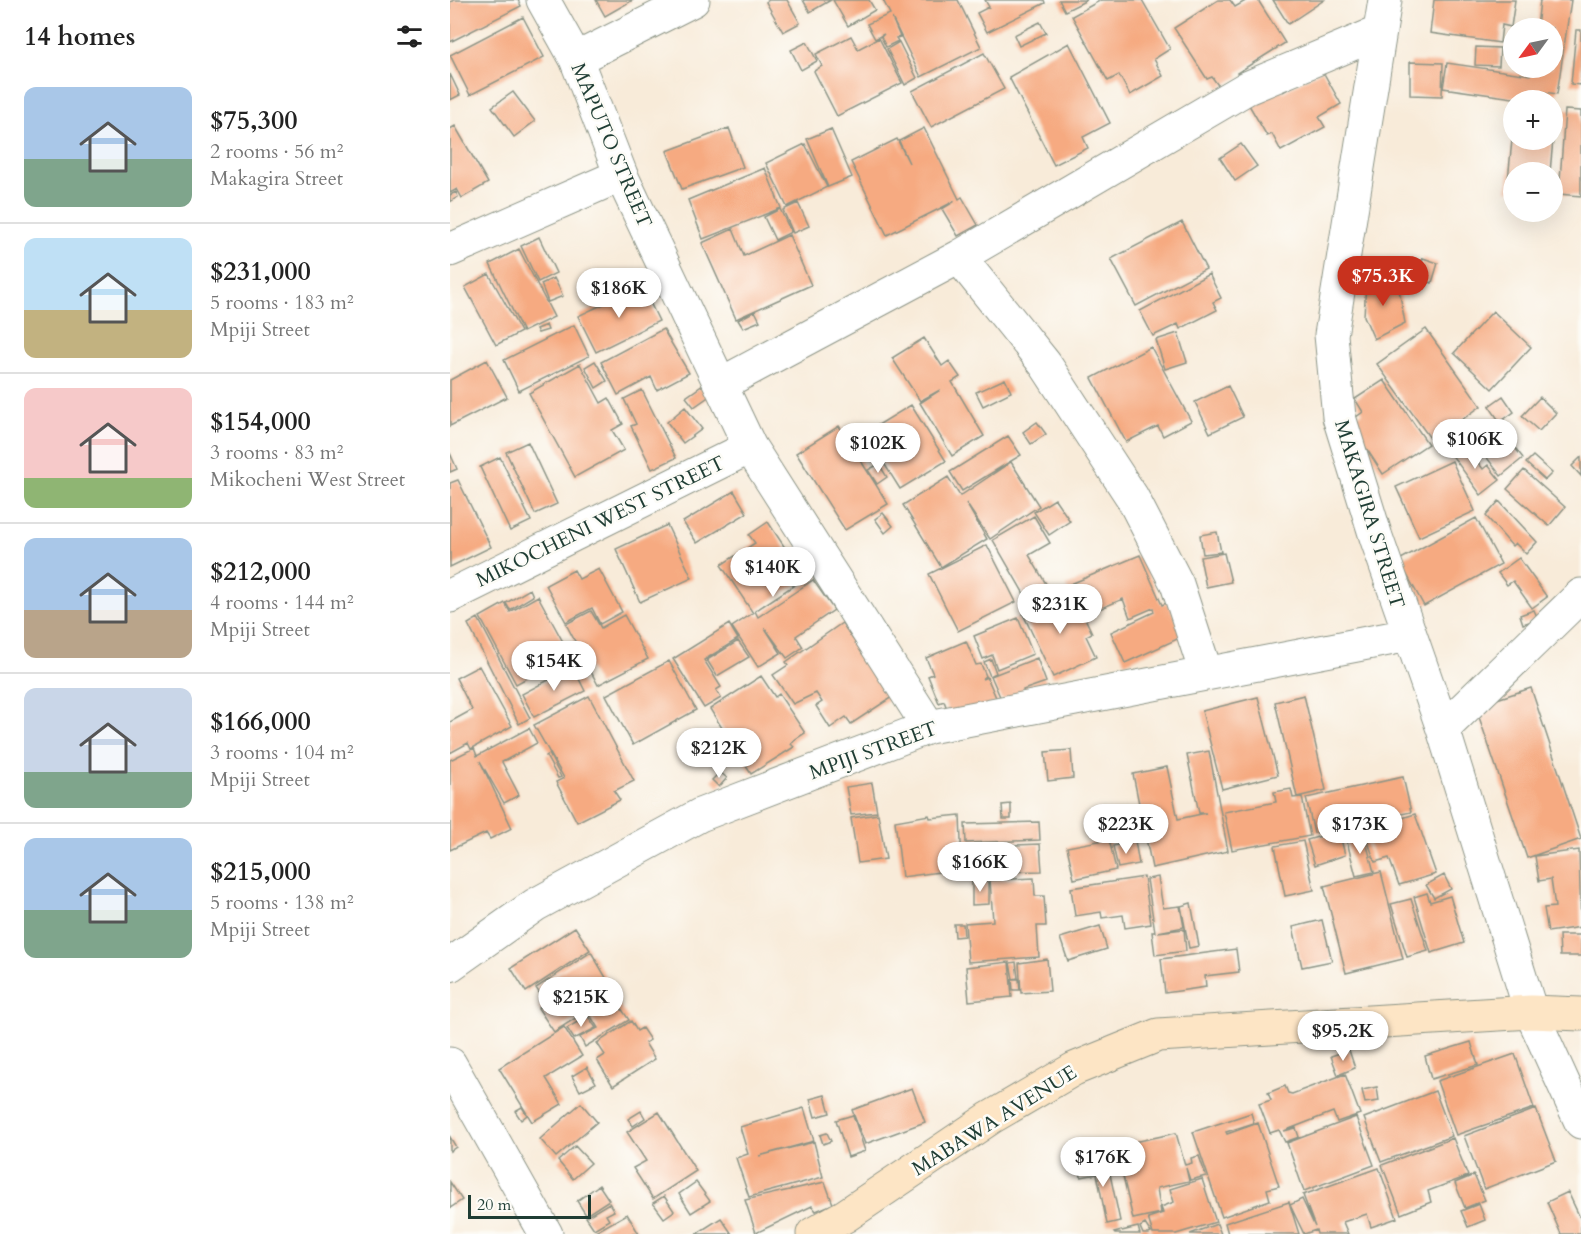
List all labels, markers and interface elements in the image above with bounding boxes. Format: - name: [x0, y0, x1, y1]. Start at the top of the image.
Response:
- north arrow: [1503, 18, 1563, 78]
- map controls: [1503, 18, 1563, 222]
- text: 14 homes: [24, 19, 135, 54]
- icon: filters: [393, 20, 426, 53]
- street label: MAPUTO STREET: [565, 59, 659, 232]
- button: +: [1503, 90, 1563, 150]
- text: $75,300: [210, 103, 298, 138]
- icon: home: [72, 111, 144, 183]
- text: 2 rooms · 56 m²: [210, 138, 343, 165]
- button: −: [1503, 162, 1563, 222]
- text: Makagira Street: [210, 165, 343, 192]
- text: $231,000: [210, 254, 311, 289]
- pin: $75.3K: [1334, 256, 1432, 307]
- icon: home: [72, 262, 144, 334]
- text: $75.3K: [1352, 262, 1414, 289]
- pin: $186K: [577, 268, 661, 319]
- text: $186K: [590, 274, 648, 301]
- text: 5 rooms · 183 m²: [210, 289, 354, 316]
- text: Mpiji Street: [210, 316, 310, 343]
- text: $154,000: [210, 404, 311, 439]
- icon: home: [72, 412, 144, 484]
- street label: MAKAGIRA STREET: [1328, 416, 1411, 612]
- pin: $106K: [1433, 419, 1517, 470]
- pin: $102K: [836, 423, 920, 474]
- text: $106K: [1446, 425, 1504, 452]
- text: $102K: [849, 429, 907, 456]
- text: 3 rooms · 83 m²: [210, 439, 343, 466]
- street label: MIKOCHENI WEST STREET: [471, 449, 729, 594]
- text: Mikocheni West Street: [210, 466, 405, 493]
- pin: $140K: [731, 547, 815, 598]
- text: $140K: [744, 553, 802, 580]
- text: $212,000: [210, 554, 311, 589]
- icon: home: [72, 562, 144, 634]
- pin: $231K: [1018, 584, 1102, 635]
- text: 4 rooms · 144 m²: [210, 589, 354, 616]
- text: $231K: [1031, 590, 1089, 617]
- text: Mpiji Street: [210, 616, 310, 643]
- pin: $154K: [512, 641, 596, 692]
- text: $154K: [525, 647, 583, 674]
- text: $166,000: [210, 704, 311, 739]
- icon: home: [72, 712, 144, 784]
- street label: MPIJI STREET: [805, 715, 941, 786]
- pin: $212K: [677, 728, 761, 779]
- text: $212K: [690, 734, 748, 761]
- text: 3 rooms · 104 m²: [210, 739, 354, 766]
- text: Mpiji Street: [210, 766, 310, 793]
- pin: $223K: [1084, 804, 1168, 855]
- pin: $173K: [1318, 804, 1402, 855]
- text: $223K: [1097, 810, 1155, 837]
- text: $173K: [1331, 810, 1389, 837]
- pin: $166K: [938, 842, 1022, 893]
- text: $166K: [951, 848, 1009, 875]
- text: $215,000: [210, 854, 311, 889]
- icon: home: [72, 862, 144, 934]
- text: 5 rooms · 138 m²: [210, 889, 354, 916]
- text: Mpiji Street: [210, 916, 310, 943]
- pin: $215K: [539, 977, 623, 1028]
- text: $215K: [552, 983, 610, 1010]
- pin: $95.2K: [1294, 1011, 1392, 1062]
- text: $95.2K: [1312, 1017, 1374, 1044]
- street label: MABAWA AVENUE: [907, 1059, 1082, 1182]
- pin: $176K: [1061, 1137, 1145, 1188]
- text: $176K: [1074, 1143, 1132, 1170]
- scale bar: [468, 1192, 591, 1220]
- text: 20 m: [477, 1194, 511, 1216]

